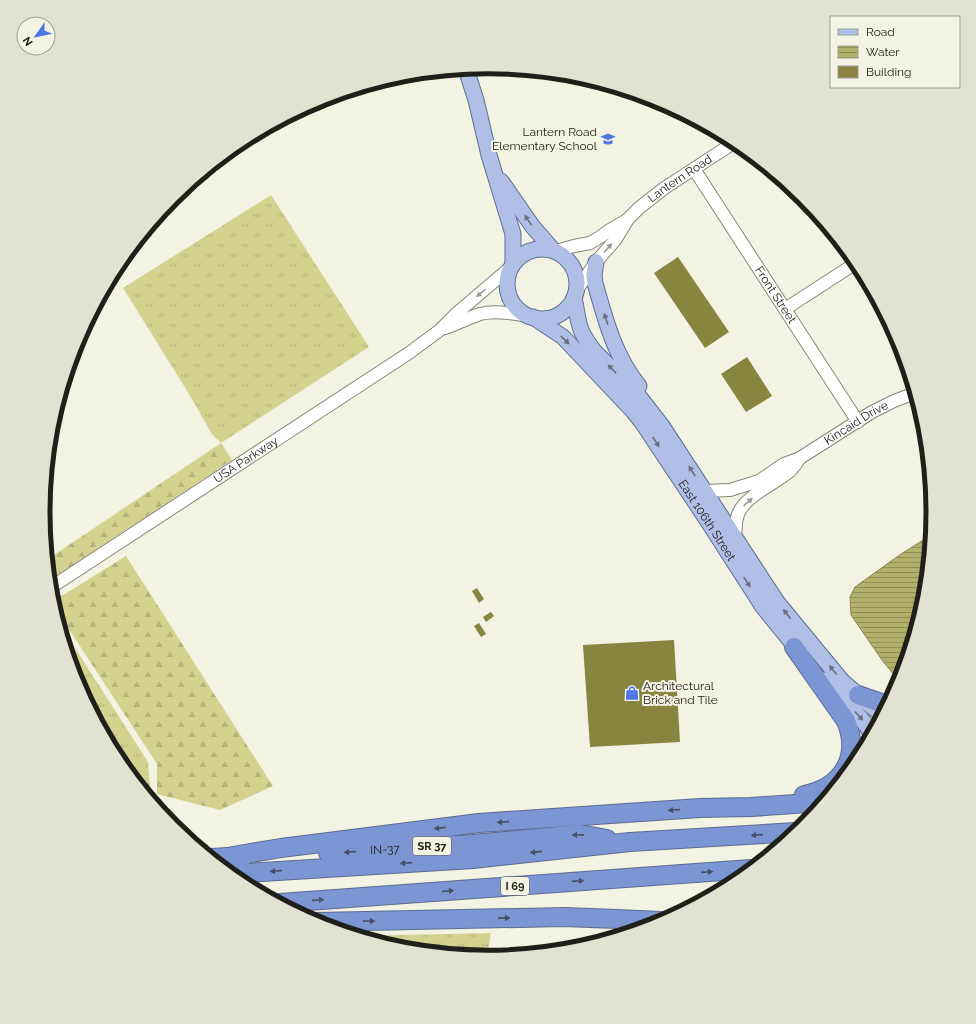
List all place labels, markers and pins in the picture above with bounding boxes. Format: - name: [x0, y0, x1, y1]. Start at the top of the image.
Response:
- place label: Lantern Road Elementary School: [492, 125, 598, 153]
- school or university icon: Lantern Road Elementary School: [600, 131, 616, 147]
- place label: Architectural Brick and Tile: [643, 679, 718, 707]
- shop icon: Architectural Brick and Tile: [624, 685, 640, 701]

